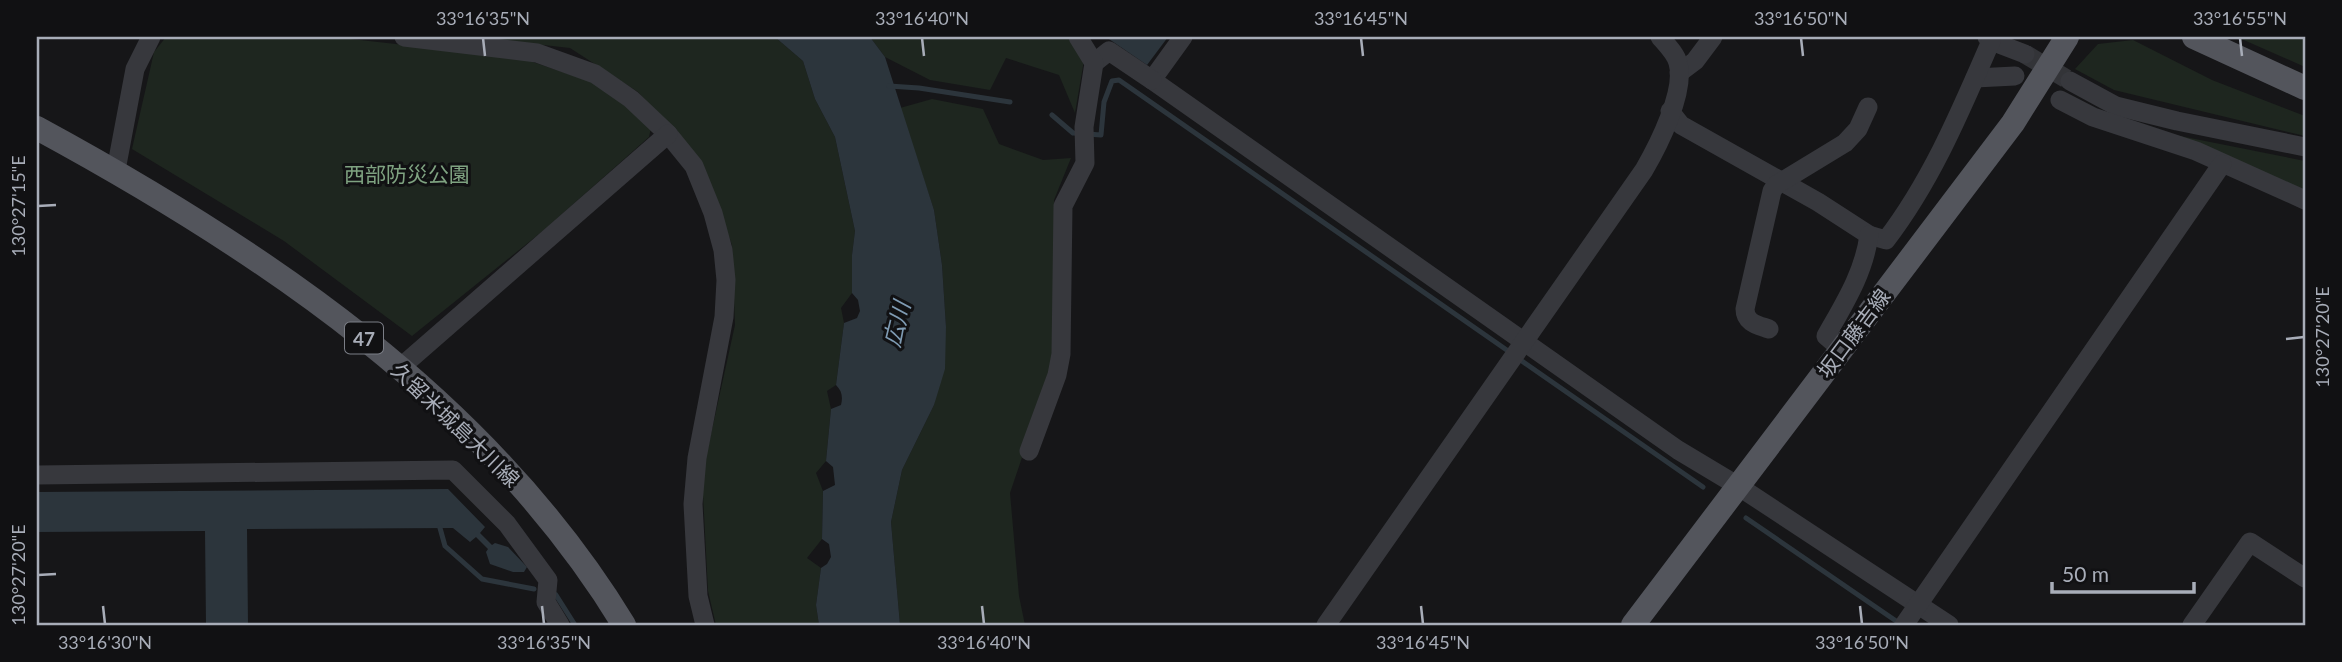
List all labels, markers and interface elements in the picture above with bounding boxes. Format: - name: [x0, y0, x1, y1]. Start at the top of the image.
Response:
- text: 33°16'35"N: [436, 7, 530, 29]
- text: 33°16'40"N: [875, 7, 969, 29]
- text: 33°16'45"N: [1314, 7, 1408, 29]
- text: 33°16'50"N: [1754, 7, 1848, 29]
- text: 33°16'55"N: [2193, 7, 2287, 29]
- text: 130°27'15"E: [7, 155, 29, 257]
- park label: 西部防災公園: [344, 161, 470, 186]
- street label: 坂口藤吉線: [1811, 284, 1895, 382]
- text: 130°27'20"E: [2311, 286, 2333, 388]
- water label: 広川: [877, 295, 916, 350]
- road number: 47: [345, 322, 383, 354]
- street label: 久留米城島大川線: [387, 357, 525, 491]
- text: 130°27'20"E: [7, 524, 29, 626]
- scale bar: [2052, 550, 2193, 594]
- text: 50 m: [2062, 561, 2109, 586]
- text: 33°16'30"N: [58, 631, 152, 653]
- text: 33°16'35"N: [497, 631, 591, 653]
- text: 33°16'40"N: [937, 631, 1031, 653]
- text: 33°16'45"N: [1376, 631, 1470, 653]
- text: 33°16'50"N: [1815, 631, 1909, 653]

